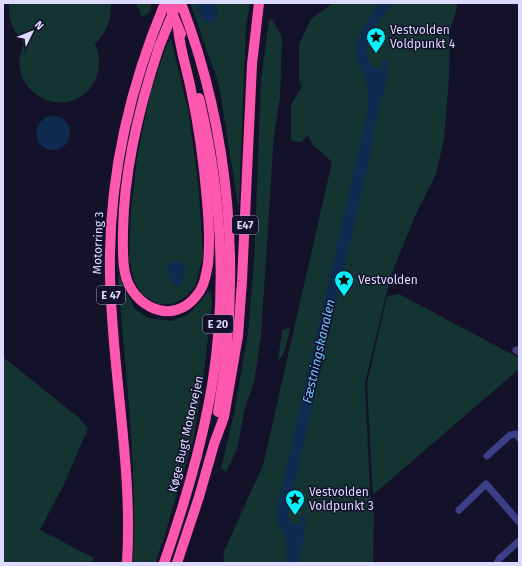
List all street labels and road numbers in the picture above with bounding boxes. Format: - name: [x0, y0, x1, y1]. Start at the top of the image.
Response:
- street label: Motorring 3: [90, 211, 106, 275]
- road number: E47: [232, 216, 258, 234]
- road number: E 47: [97, 286, 125, 304]
- road number: E 20: [203, 315, 233, 333]
- street label: Køge Bugt Motorvejen: [166, 374, 206, 494]

